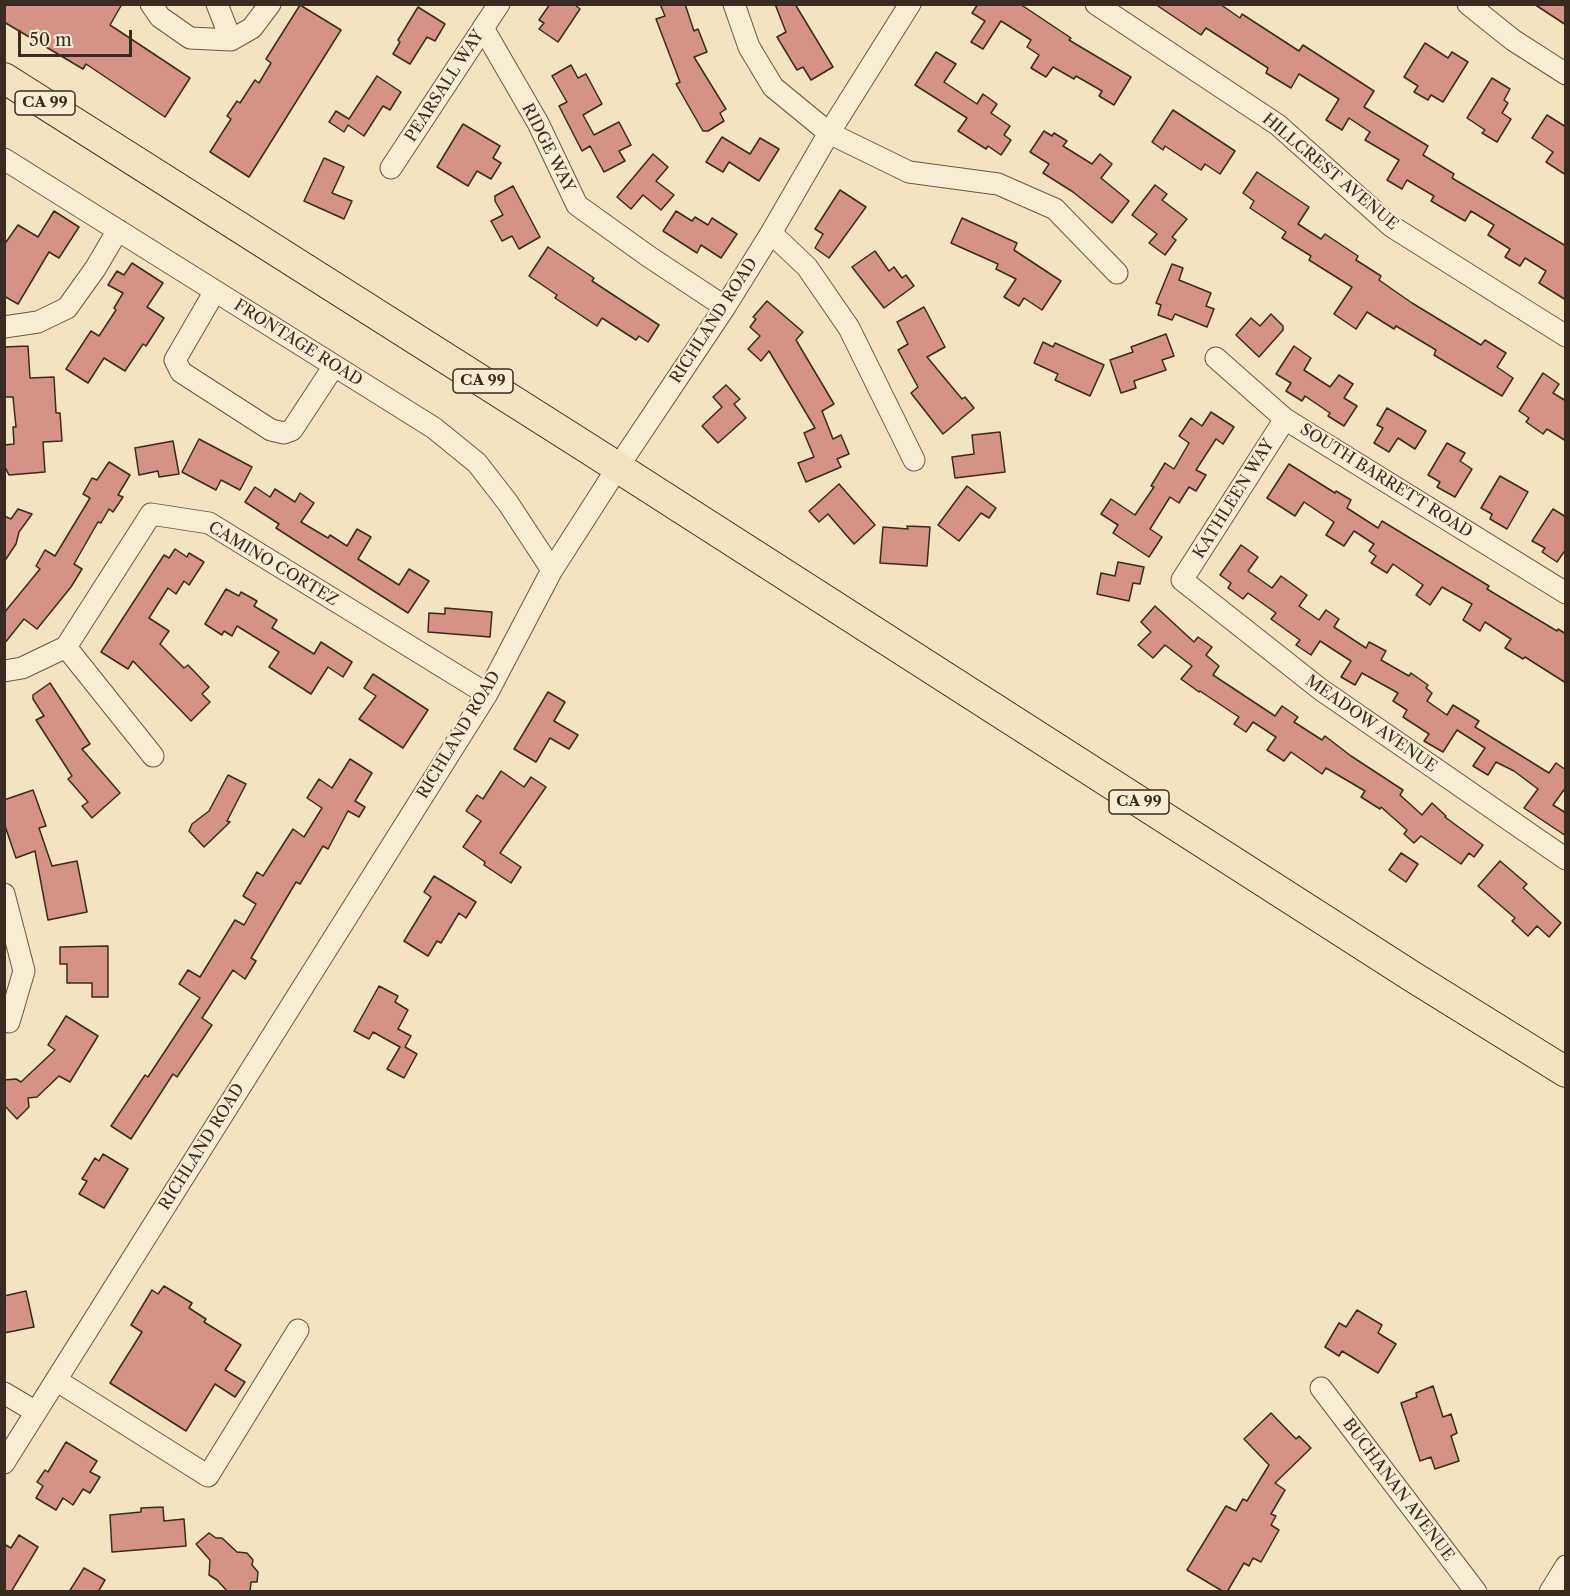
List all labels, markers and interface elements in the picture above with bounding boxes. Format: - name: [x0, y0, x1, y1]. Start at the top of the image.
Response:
- scale bar: [21, 18, 135, 56]
- street label: PEARSALL WAY: [402, 26, 488, 146]
- text: 50 m: [29, 29, 72, 51]
- road number: CA 99: [15, 91, 75, 115]
- street label: RIDGE WAY: [517, 100, 579, 196]
- street label: HILLCREST AVENUE: [1258, 110, 1402, 234]
- street label: RICHLAND ROAD: [666, 255, 762, 387]
- street label: FRONTAGE ROAD: [230, 296, 366, 390]
- road number: CA 99: [453, 369, 513, 393]
- street label: SOUTH BARRETT ROAD: [1296, 420, 1476, 542]
- street label: KATHLEEN WAY: [1190, 436, 1278, 562]
- street label: CAMINO CORTEZ: [205, 518, 341, 610]
- street label: RICHLAND ROAD: [413, 668, 505, 802]
- street label: MEADOW AVENUE: [1301, 671, 1441, 777]
- road number: CA 99: [1109, 790, 1169, 814]
- street label: RICHLAND ROAD: [155, 1080, 249, 1214]
- street label: BUCHANAN AVENUE: [1338, 1415, 1458, 1565]

